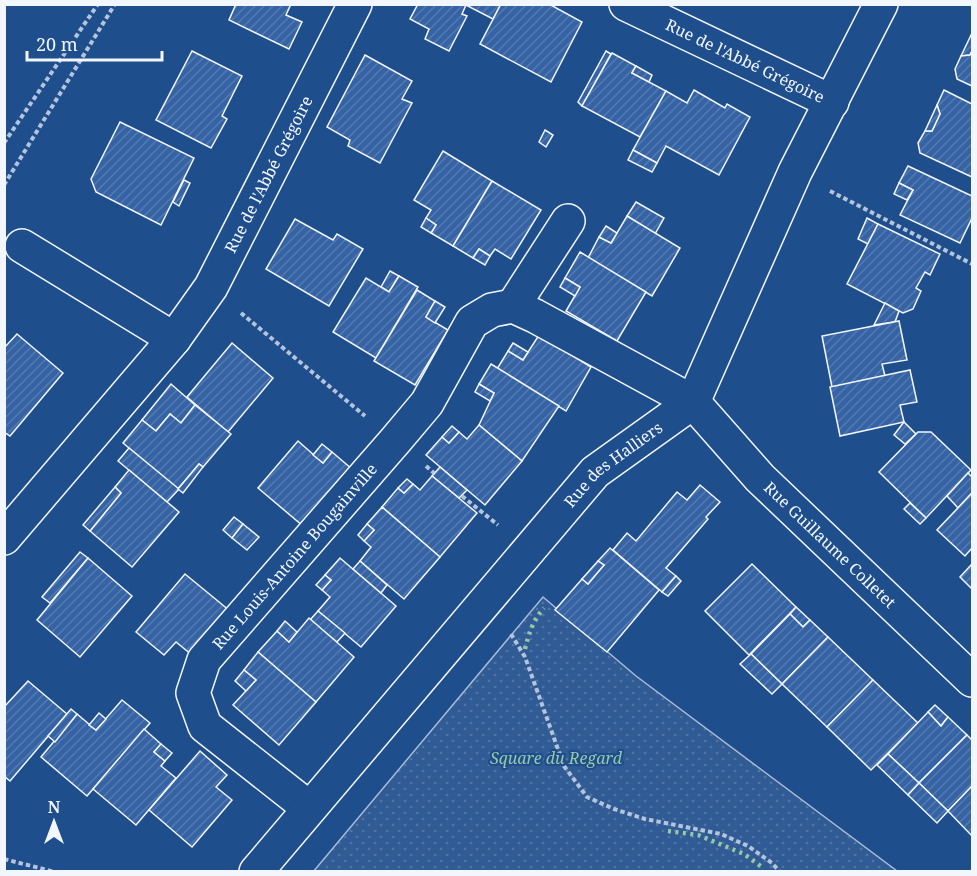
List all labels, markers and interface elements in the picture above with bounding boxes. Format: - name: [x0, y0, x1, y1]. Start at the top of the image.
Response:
- street label: Rue de l'Abbé Grégoire: [662, 14, 828, 108]
- scale bar: [27, 24, 162, 62]
- text: 20 m: [36, 32, 78, 56]
- street label: Rue de l'Abbé Grégoire: [219, 92, 317, 257]
- street label: Rue des Halliers: [559, 416, 667, 512]
- street label: Rue Louis-Antoine Bougainville: [207, 458, 382, 654]
- street label: Rue Guillaume Colletet: [759, 477, 901, 613]
- park label: Square du Regard: [490, 747, 623, 769]
- north arrow: [24, 792, 84, 852]
- text: N: [48, 796, 61, 818]

